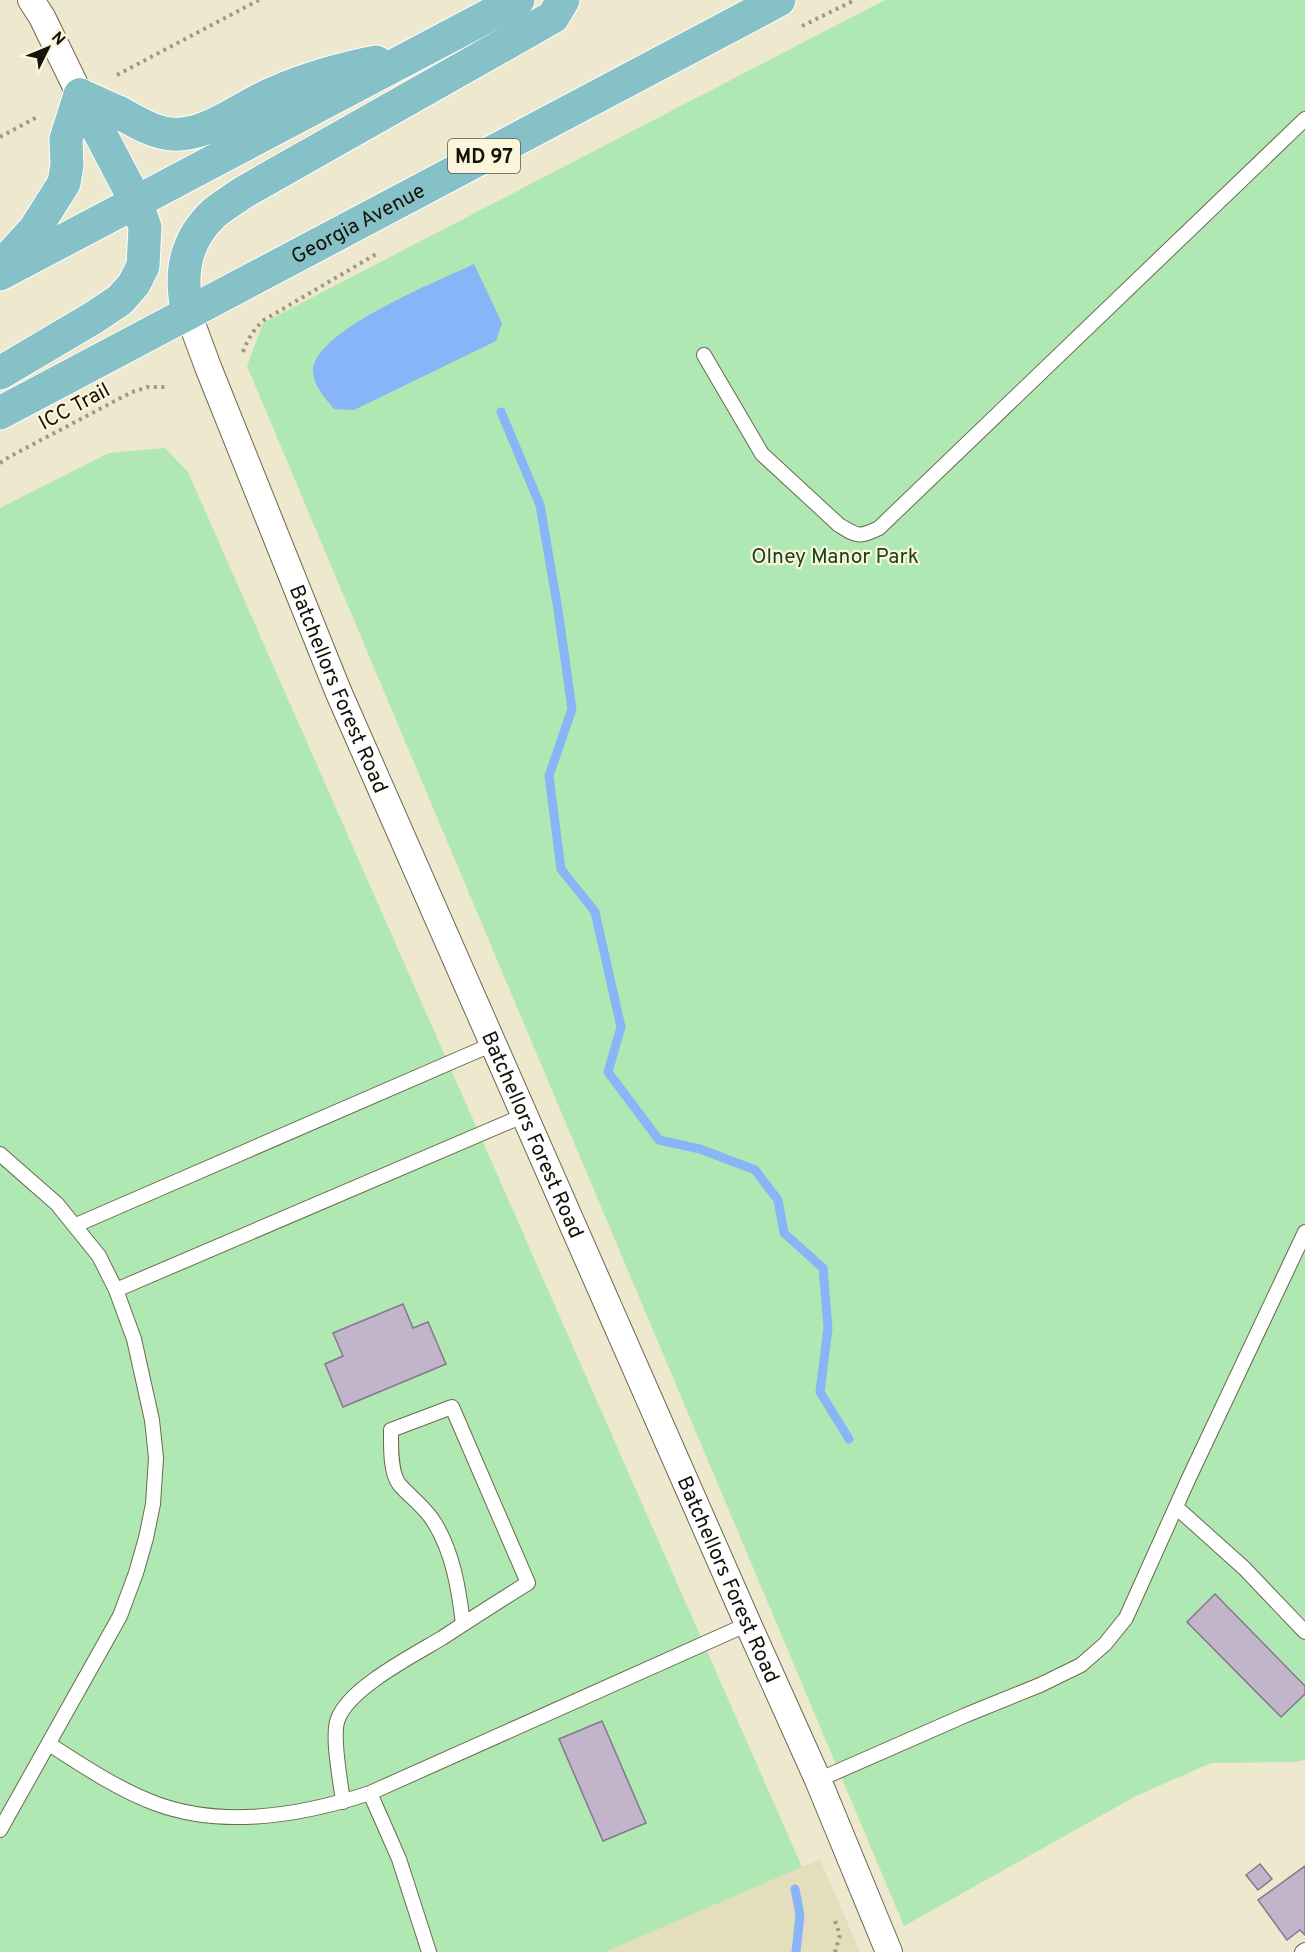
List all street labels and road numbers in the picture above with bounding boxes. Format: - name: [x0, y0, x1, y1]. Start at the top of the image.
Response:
- road number: MD 97: [448, 139, 520, 173]
- street label: Georgia Avenue: [287, 178, 430, 271]
- street label: ICC Trail: [34, 377, 115, 437]
- street label: Batchellors Forest Road: [282, 581, 393, 798]
- street label: Batchellors Forest Road: [474, 1027, 589, 1243]
- street label: Batchellors Forest Road: [670, 1472, 785, 1688]

